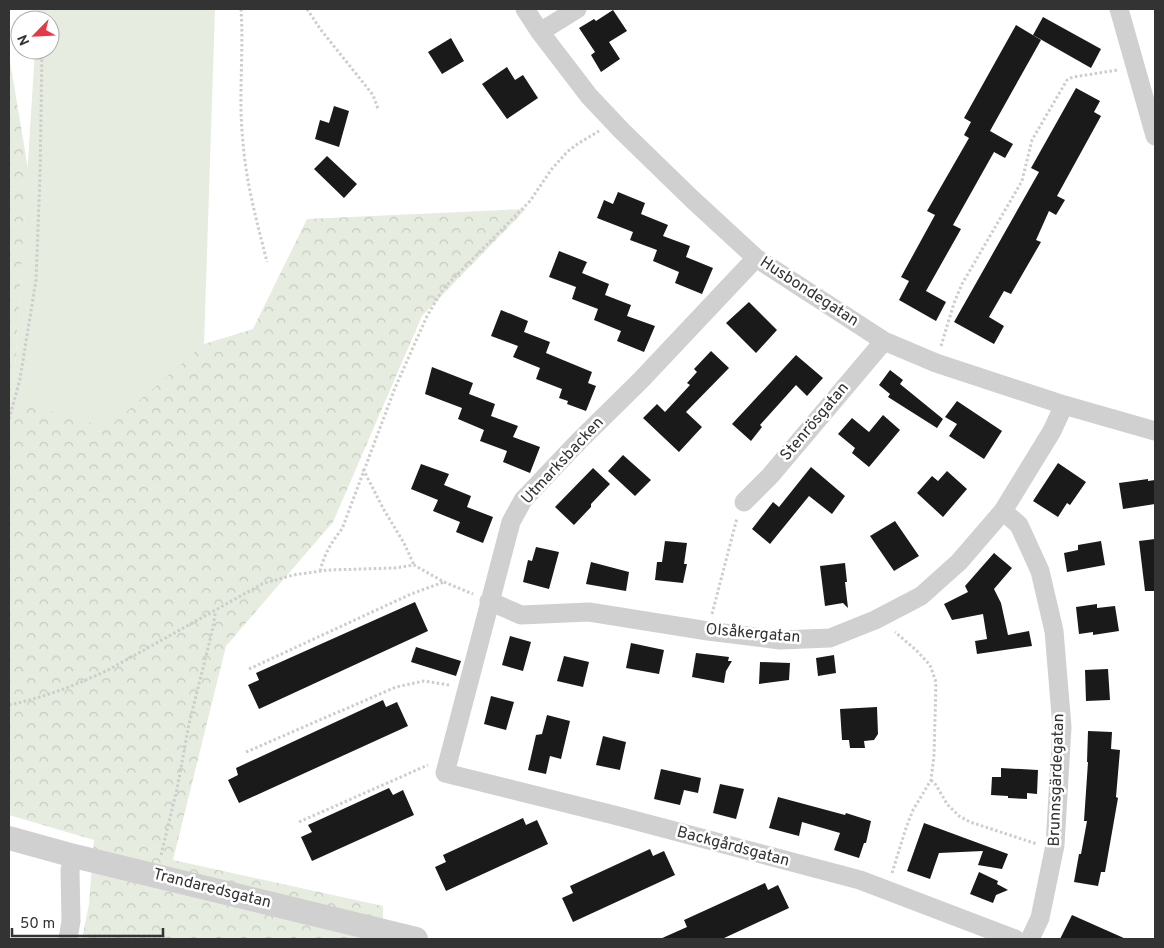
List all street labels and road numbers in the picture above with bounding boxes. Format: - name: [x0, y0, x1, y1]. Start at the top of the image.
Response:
- street label: Husbondegatan: [756, 253, 862, 331]
- street label: Stenrösgatan: [776, 379, 854, 465]
- street label: Utmarksbacken: [517, 413, 609, 509]
- street label: Olsåkergatan: [705, 620, 801, 648]
- street label: Brunnsgärdegatan: [1045, 713, 1069, 847]
- street label: Backgårdsgatan: [675, 822, 791, 872]
- street label: Trandaredsgatan: [151, 865, 273, 913]

